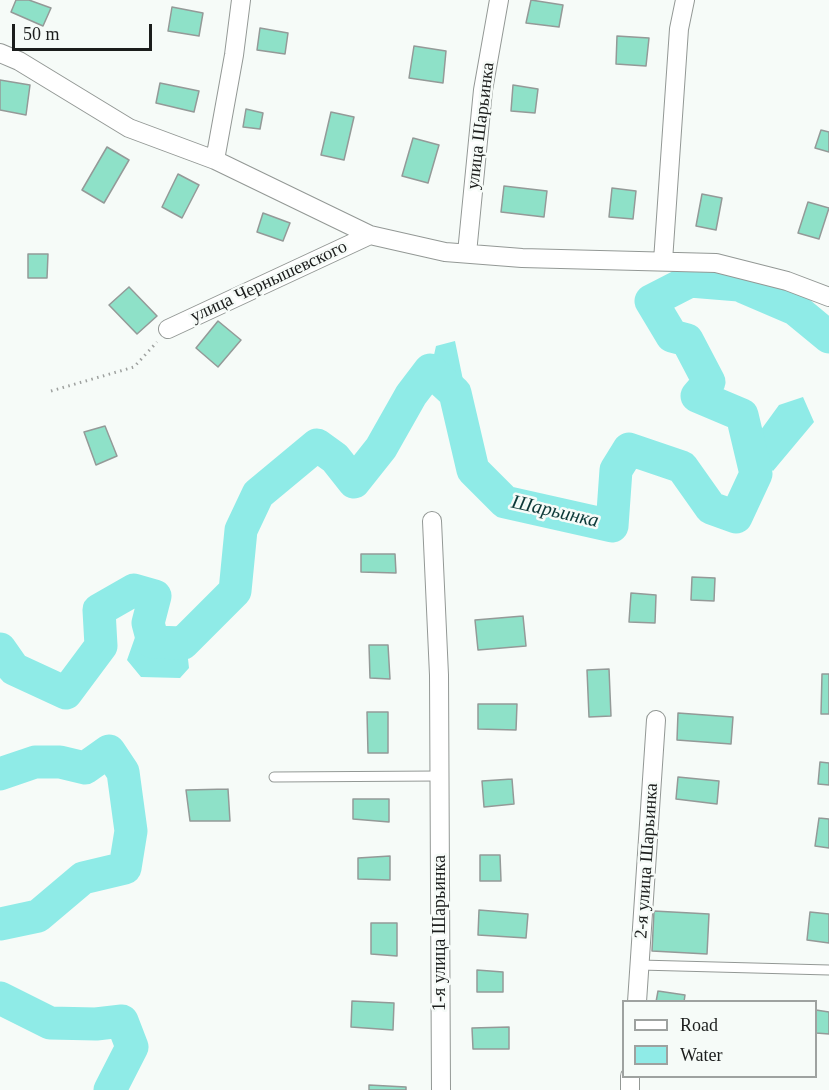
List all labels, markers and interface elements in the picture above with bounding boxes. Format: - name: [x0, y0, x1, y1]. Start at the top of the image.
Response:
- scale bar: [15, 12, 154, 50]
- text: 50 m: [23, 24, 60, 44]
- street label: улица Шарьинка: [462, 61, 500, 191]
- street label: улица Чернышевского: [187, 236, 351, 328]
- water label: Шарьинка: [509, 490, 601, 534]
- street label: 2-я улица Шарьинка: [631, 783, 663, 939]
- street label: 1-я улица Шарьинка: [429, 855, 451, 1011]
- legend: [622, 1000, 817, 1078]
- text: Road: [680, 1015, 718, 1035]
- text: Water: [680, 1045, 723, 1065]

